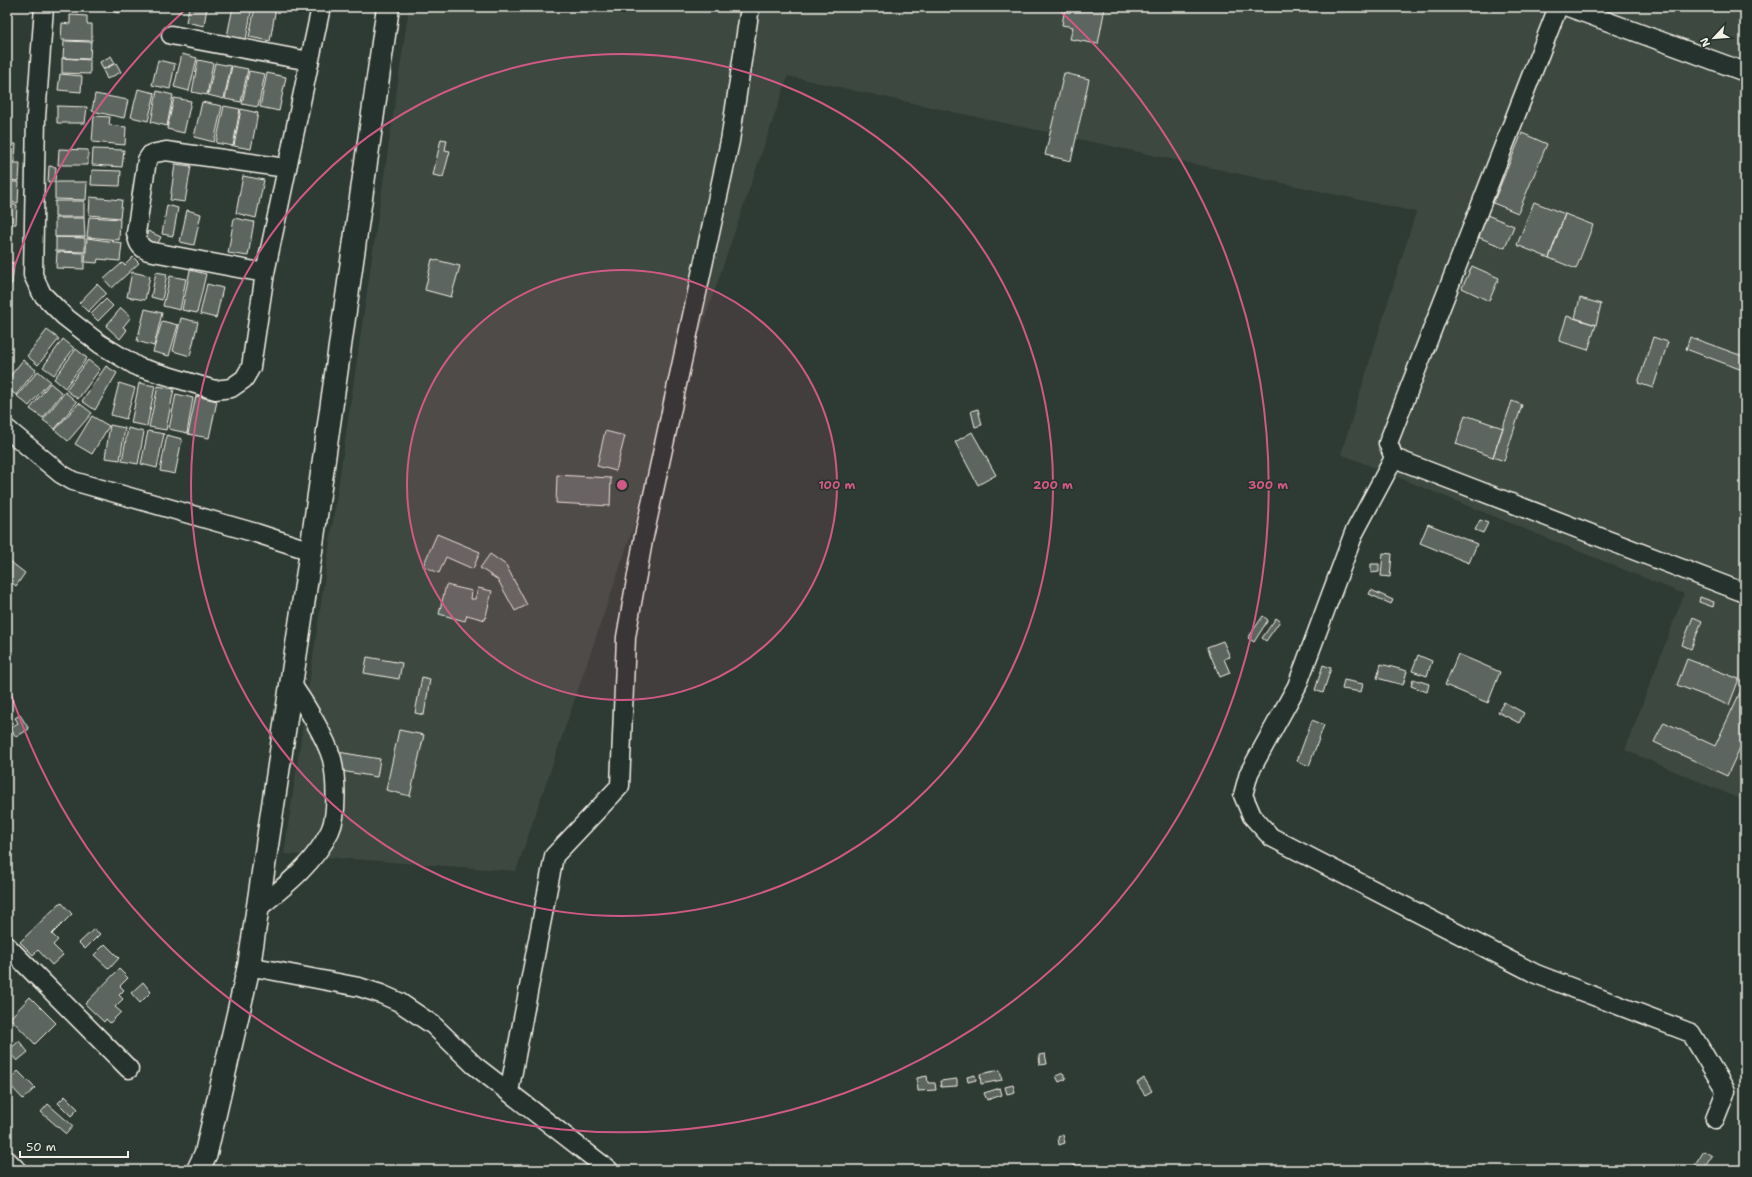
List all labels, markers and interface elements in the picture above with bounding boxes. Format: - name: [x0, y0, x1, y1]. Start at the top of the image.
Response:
- north arrow: [1694, 18, 1734, 58]
- text: N: [1697, 35, 1714, 49]
- text: 100 m: [819, 477, 856, 493]
- text: 200 m: [1033, 477, 1073, 493]
- text: 300 m: [1248, 477, 1288, 493]
- centre of rings: [615, 478, 629, 492]
- scale bar: [20, 1133, 128, 1159]
- text: 50 m: [26, 1139, 56, 1155]

